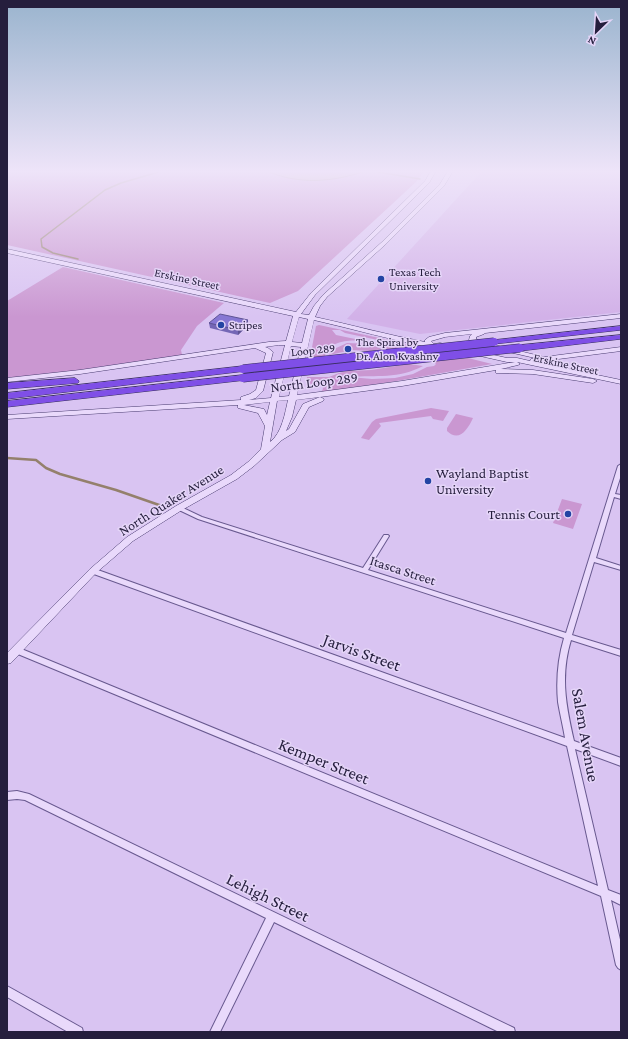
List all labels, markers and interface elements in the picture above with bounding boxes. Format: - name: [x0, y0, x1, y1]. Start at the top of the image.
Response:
- north arrow: [576, 12, 616, 52]
- text: N: [585, 34, 598, 48]
- street label: Erskine Street: [153, 265, 222, 293]
- place label: Texas Tech University: [389, 265, 442, 293]
- marker: Texas Tech University: [376, 274, 386, 284]
- place label: Stripes: [229, 318, 263, 332]
- marker: Stripes: [216, 320, 226, 330]
- place label: The Spiral by Dr. Alon Kvashny: [356, 335, 439, 363]
- street label: Loop 289: [290, 341, 336, 359]
- marker: The Spiral by Dr. Alon Kvashny: [343, 344, 353, 354]
- street label: Erskine Street: [532, 350, 601, 378]
- street label: North Loop 289: [269, 369, 359, 395]
- street label: North Quaker Avenue: [116, 461, 226, 539]
- place label: Wayland Baptist University: [436, 465, 529, 497]
- marker: Wayland Baptist University: [423, 476, 433, 486]
- place label: Tennis Court: [488, 506, 560, 522]
- marker: Tennis Court: [563, 509, 573, 519]
- street label: Itasca Street: [368, 552, 438, 588]
- street label: Jarvis Street: [319, 629, 403, 675]
- street label: Salem Avenue: [568, 687, 603, 783]
- street label: Kemper Street: [276, 735, 372, 788]
- street label: Lehigh Street: [223, 869, 313, 926]

